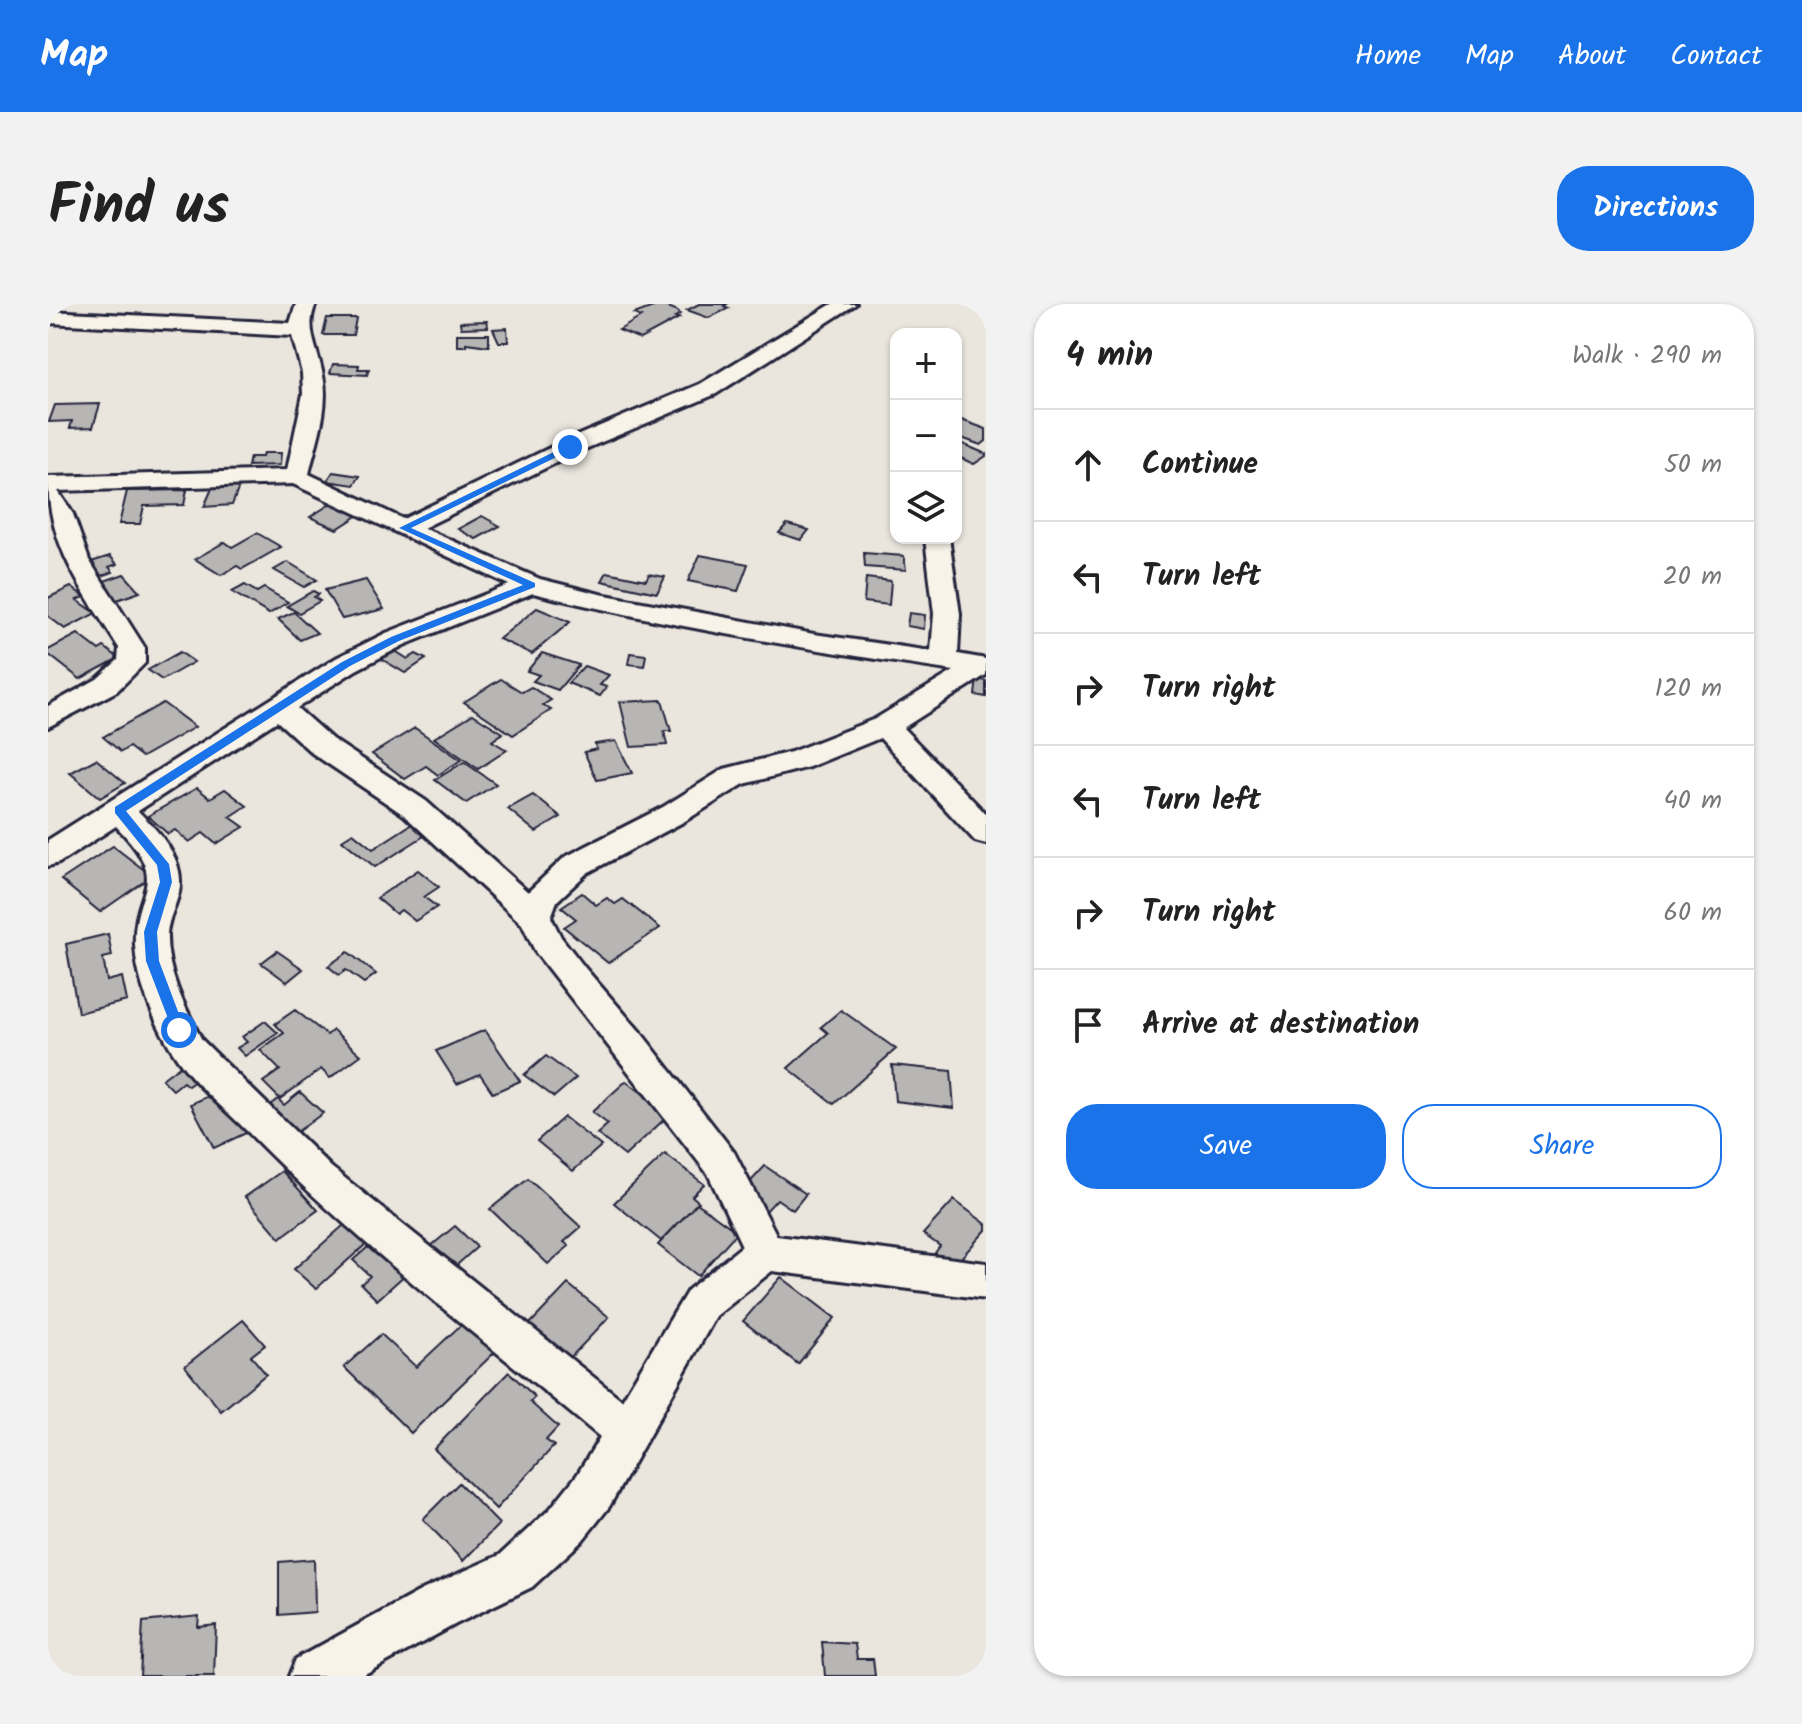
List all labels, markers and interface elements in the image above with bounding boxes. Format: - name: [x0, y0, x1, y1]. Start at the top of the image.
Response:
- text: Map: [40, 26, 109, 86]
- text: Home: [1355, 34, 1421, 79]
- text: Map: [1465, 34, 1514, 79]
- text: About: [1558, 34, 1626, 79]
- text: Contact: [1670, 34, 1762, 79]
- text: Find us: [48, 163, 229, 253]
- button: Directions: [1557, 166, 1754, 251]
- map controls: [890, 328, 962, 544]
- button: +: [890, 328, 962, 400]
- text: 4 min: [1066, 329, 1153, 383]
- text: Walk · 290 m: [1572, 335, 1722, 377]
- button: −: [890, 400, 962, 472]
- route end: [552, 429, 588, 465]
- text: Continue: [1142, 441, 1258, 489]
- icon: ahead: [1066, 443, 1110, 487]
- text: 50 m: [1664, 444, 1722, 486]
- button: layers: [890, 472, 962, 544]
- text: Turn left: [1142, 553, 1261, 601]
- icon: left: [1066, 555, 1110, 599]
- text: 20 m: [1663, 556, 1722, 598]
- text: Turn right: [1142, 665, 1275, 713]
- icon: right: [1066, 667, 1110, 711]
- text: 120 m: [1655, 668, 1722, 710]
- text: Turn left: [1142, 777, 1261, 825]
- icon: left: [1066, 779, 1110, 823]
- text: 40 m: [1664, 780, 1722, 822]
- text: Turn right: [1142, 889, 1275, 937]
- icon: right: [1066, 891, 1110, 935]
- text: 60 m: [1663, 892, 1722, 934]
- text: Arrive at destination: [1142, 1001, 1419, 1049]
- icon: arrive: [1066, 1003, 1110, 1047]
- route start: [161, 1012, 197, 1048]
- button: Save: [1066, 1104, 1386, 1189]
- button: Share: [1402, 1104, 1722, 1189]

